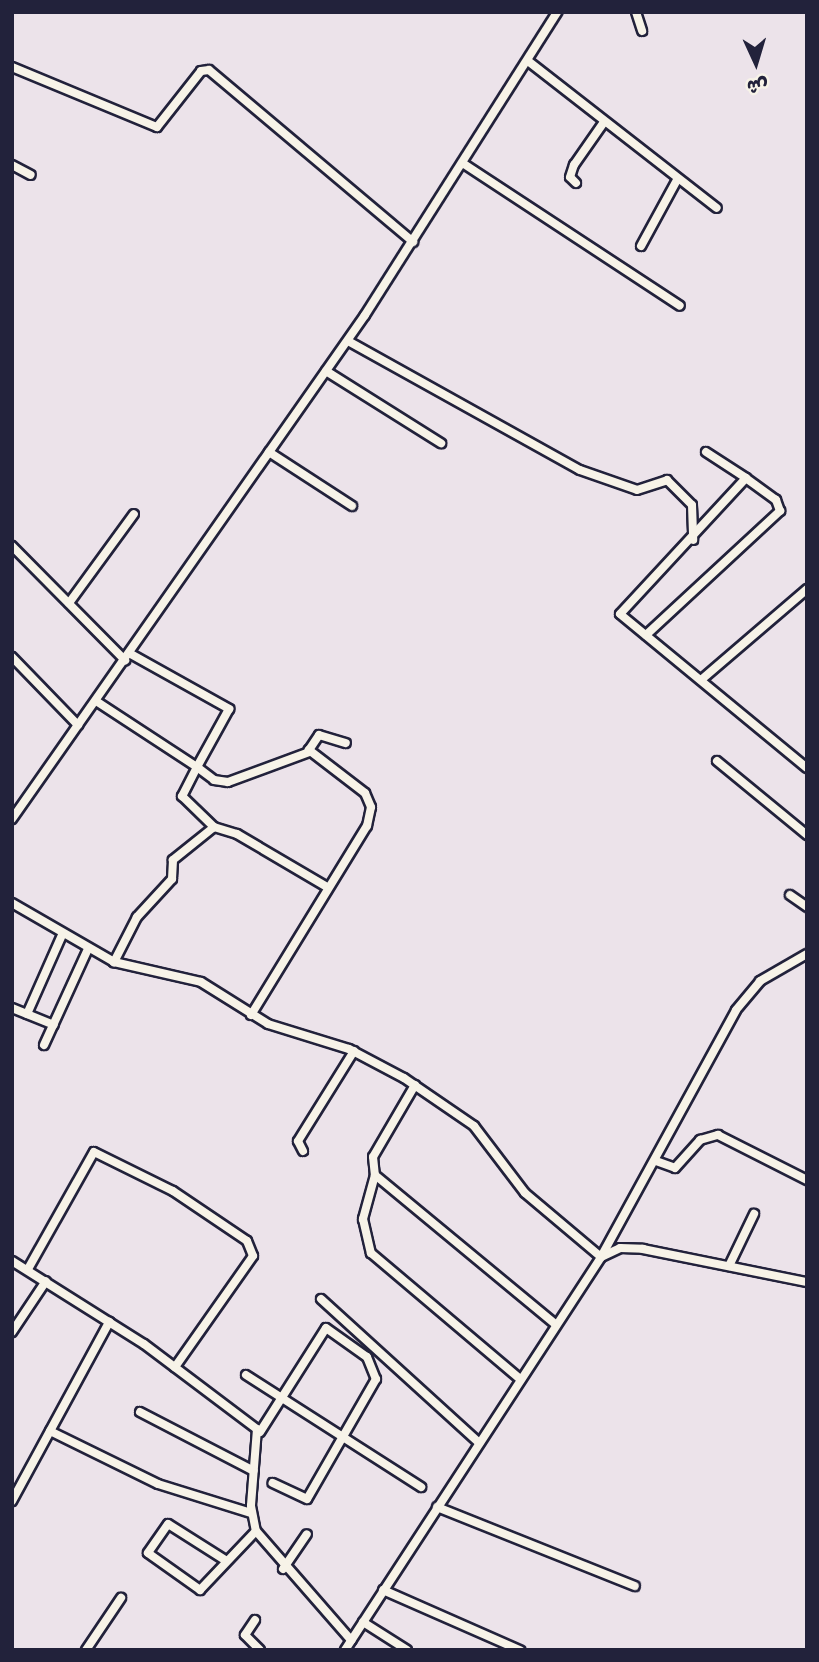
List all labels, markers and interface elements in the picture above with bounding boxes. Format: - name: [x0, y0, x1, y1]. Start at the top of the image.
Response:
- north arrow: [721, 28, 791, 98]
- text: ش: [746, 70, 769, 99]

